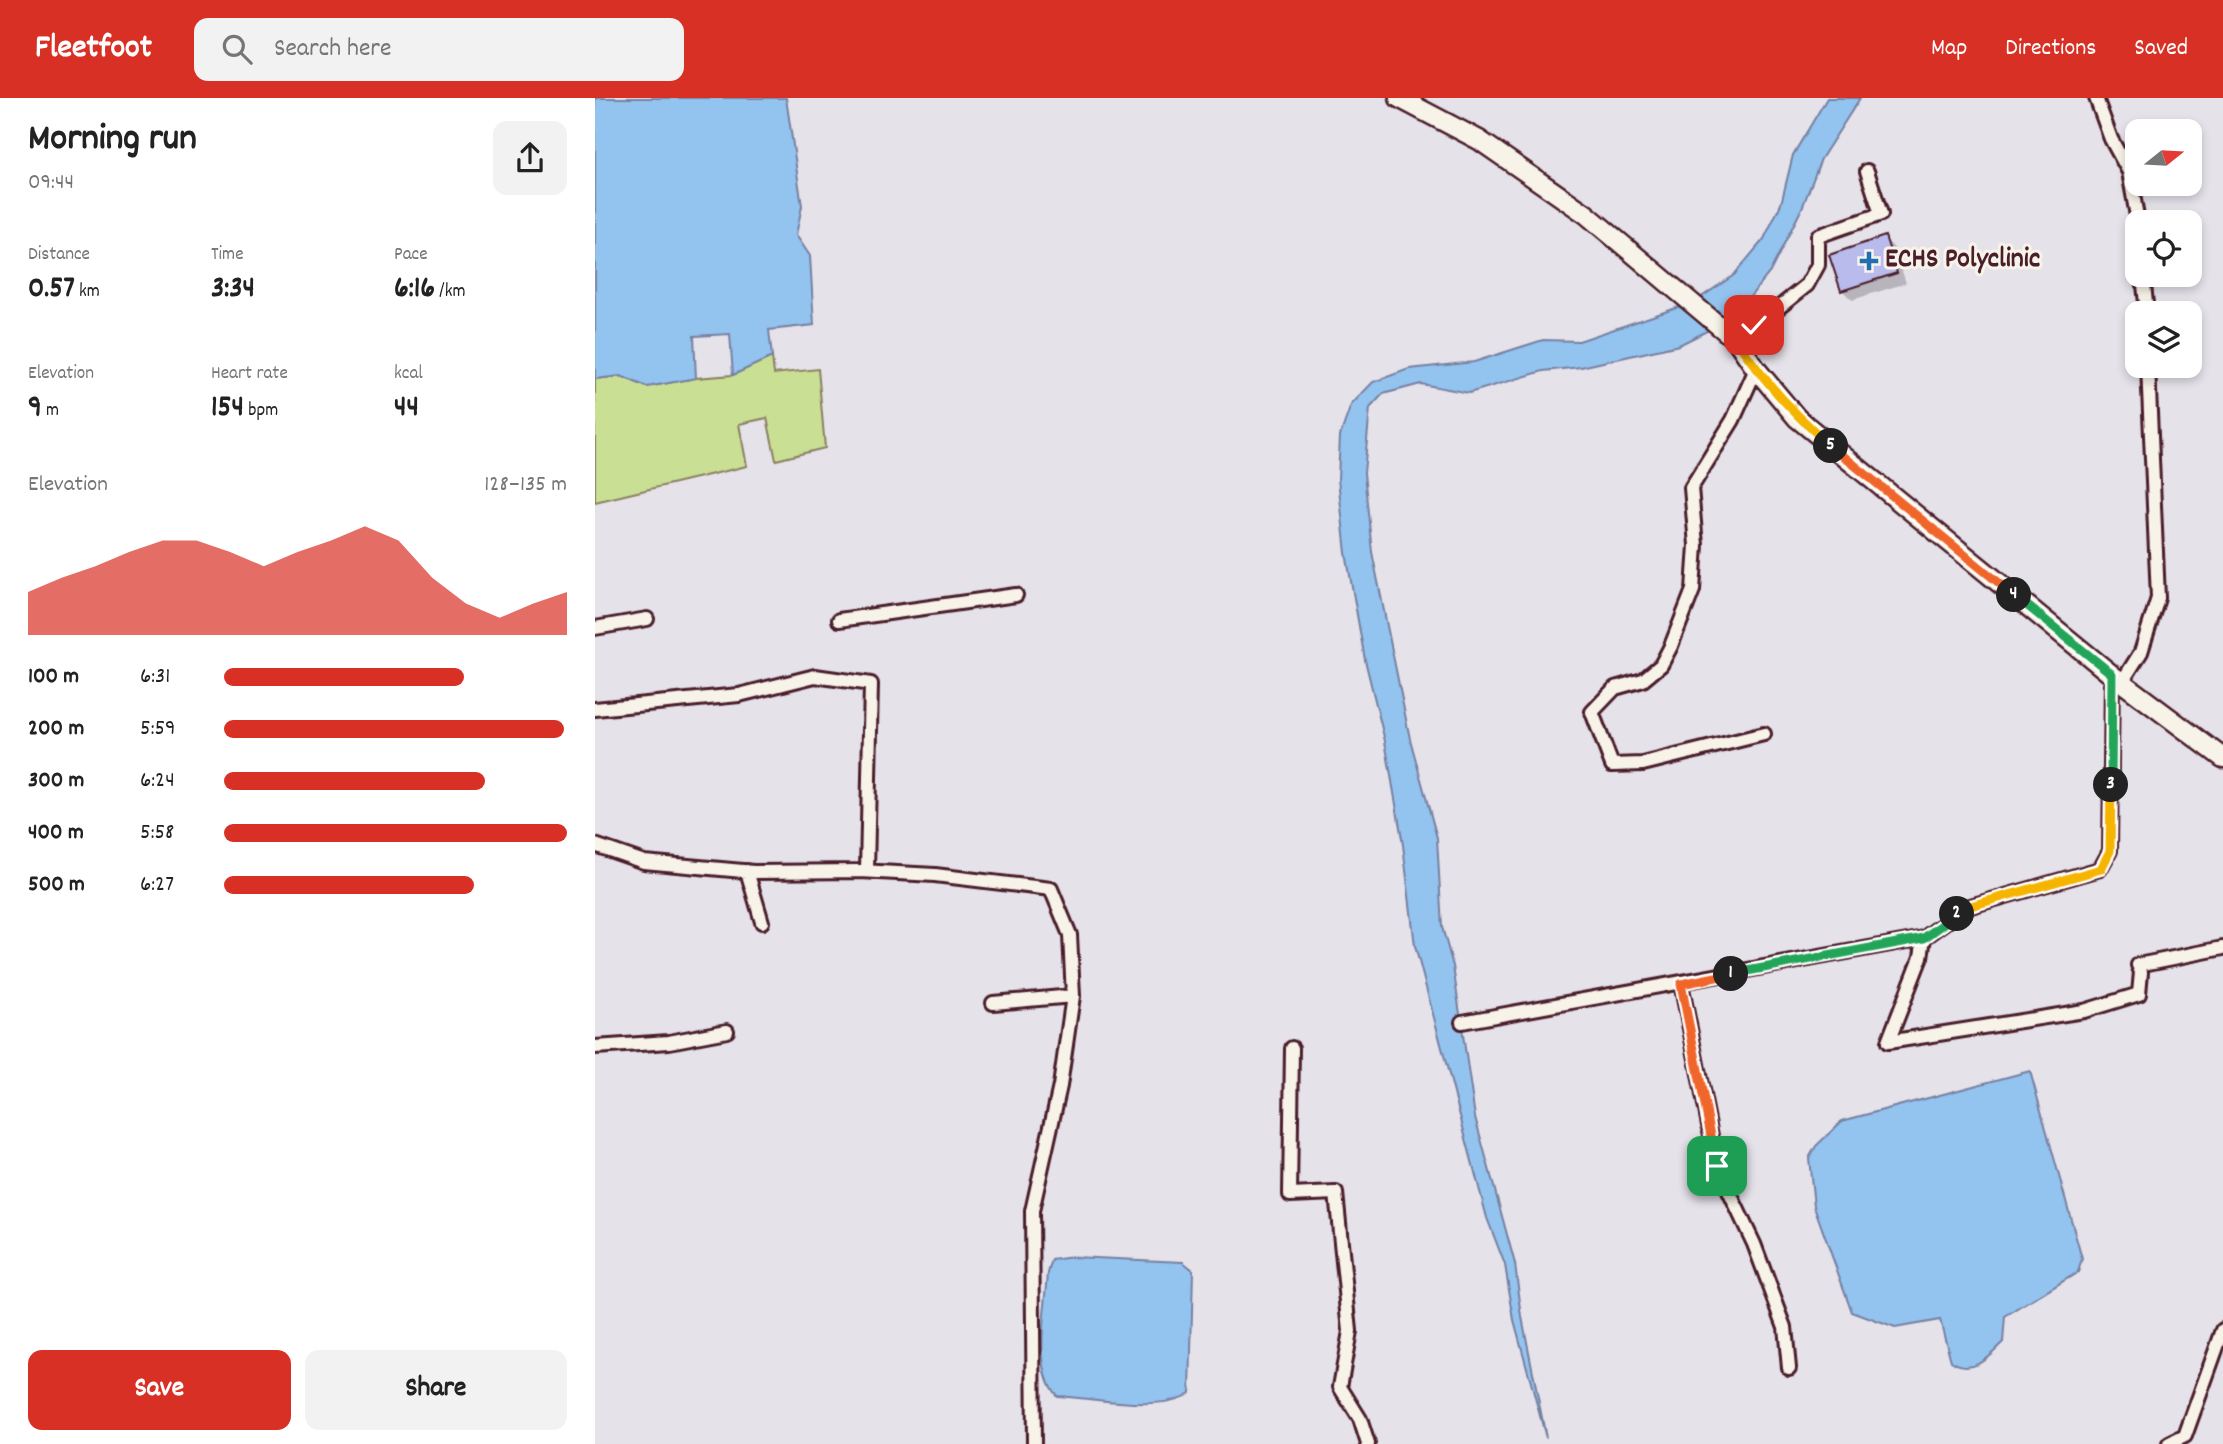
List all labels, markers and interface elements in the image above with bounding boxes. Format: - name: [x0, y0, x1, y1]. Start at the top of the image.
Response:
- search box: [194, 18, 684, 81]
- text: Fleetfoot: [35, 26, 152, 73]
- icon: search: [218, 30, 256, 68]
- text: Search here: [274, 31, 391, 68]
- text: Map: [1931, 32, 1967, 66]
- text: Directions: [2005, 32, 2096, 66]
- text: Saved: [2134, 32, 2188, 66]
- text: Morning run: [28, 113, 197, 168]
- north arrow: [2125, 119, 2201, 196]
- map controls: [2125, 119, 2202, 378]
- button: share: [493, 121, 567, 195]
- text: 09:44: [28, 167, 74, 200]
- button: locate: [2125, 210, 2202, 287]
- place label: ECHS Polyclinic: [1885, 241, 2040, 281]
- text: Distance: [28, 242, 90, 269]
- text: Time: [211, 242, 244, 269]
- text: Pace: [394, 242, 428, 269]
- marker: ECHS Polyclinic: [1859, 251, 1879, 271]
- text: 0.57: [28, 269, 75, 312]
- text: 3:34: [211, 269, 255, 312]
- text: 6:16: [394, 269, 435, 312]
- text: km: [75, 279, 100, 306]
- text: /km: [435, 279, 466, 306]
- pin: [1724, 295, 1784, 355]
- button: layers: [2125, 301, 2202, 378]
- icon: check: [1735, 306, 1773, 344]
- text: Elevation: [28, 361, 94, 388]
- text: Heart rate: [211, 361, 288, 388]
- text: kcal: [394, 361, 423, 388]
- text: 9: [28, 388, 42, 431]
- text: 154: [211, 388, 244, 431]
- text: 44: [394, 388, 419, 431]
- text: m: [42, 398, 59, 425]
- text: bpm: [244, 398, 278, 425]
- pin: 5: [1813, 428, 1849, 464]
- text: 5: [1826, 432, 1835, 459]
- text: Elevation: [28, 469, 108, 502]
- text: 128–135 m: [484, 469, 567, 502]
- pin: 4: [1997, 578, 2031, 612]
- text: 4: [2010, 581, 2017, 608]
- text: 100 m: [28, 661, 79, 694]
- text: 6:31: [140, 661, 170, 694]
- text: 200 m: [28, 713, 84, 746]
- text: 5:59: [140, 713, 176, 746]
- text: 300 m: [28, 765, 84, 798]
- text: 6:24: [140, 765, 175, 798]
- pin: 3: [2093, 768, 2129, 802]
- text: 3: [2106, 771, 2115, 798]
- text: 400 m: [28, 817, 84, 850]
- text: 5:58: [140, 817, 174, 850]
- text: 500 m: [28, 869, 85, 902]
- text: 6:27: [140, 869, 174, 902]
- pin: 2: [1939, 896, 1975, 932]
- text: 2: [1952, 900, 1961, 927]
- pin: 1: [1713, 956, 1749, 992]
- text: 1: [1728, 960, 1733, 987]
- pin: [1687, 1136, 1747, 1196]
- icon: arrive: [1698, 1147, 1736, 1185]
- button: Save: [28, 1350, 291, 1430]
- button: Share: [305, 1350, 567, 1430]

